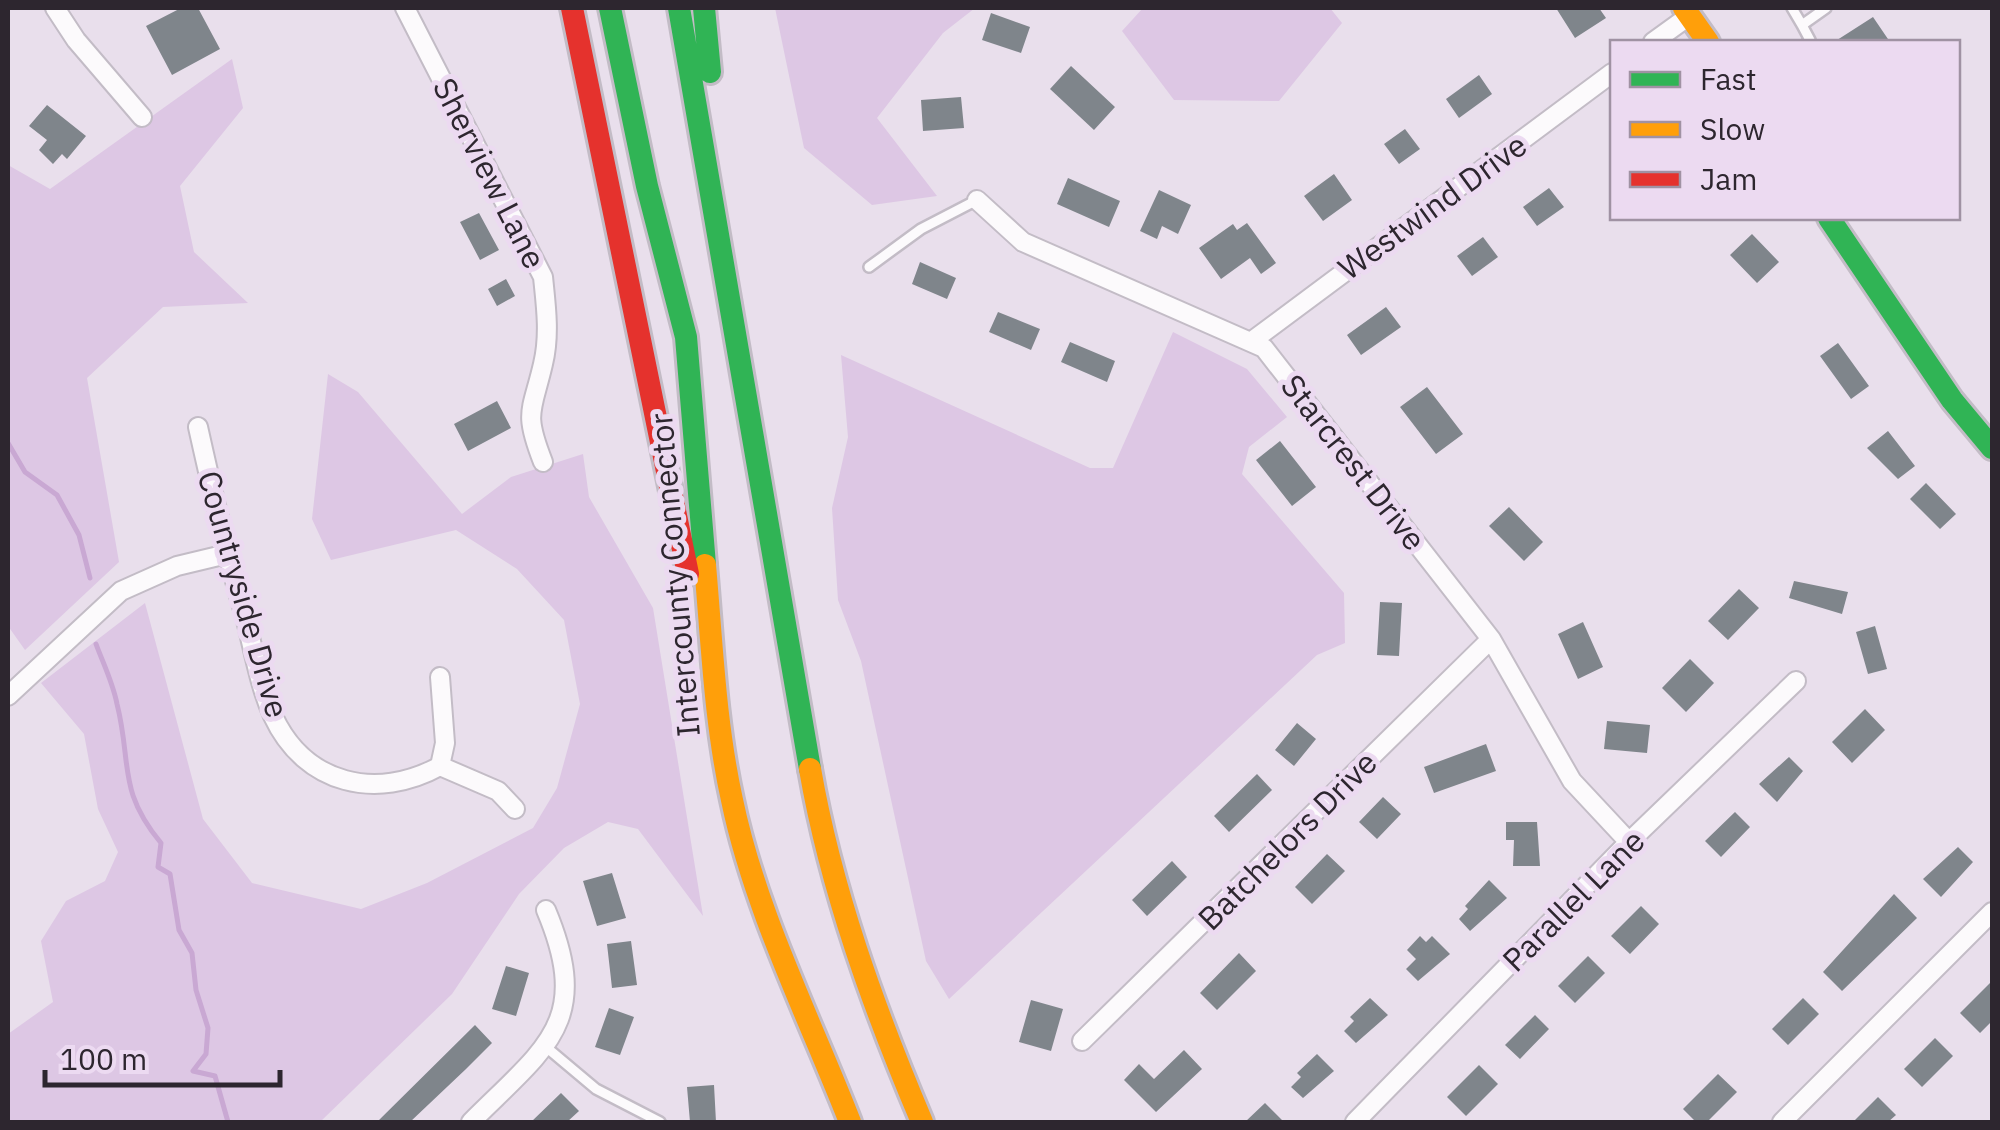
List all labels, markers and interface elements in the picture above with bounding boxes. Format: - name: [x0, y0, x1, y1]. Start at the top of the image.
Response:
- legend: [1610, 40, 1960, 220]
- text: Fast: [1700, 59, 1757, 98]
- street label: Sherview Lane: [424, 71, 556, 275]
- text: Slow: [1700, 109, 1765, 148]
- street label: Westwind Drive: [1329, 123, 1535, 289]
- text: Jam: [1700, 159, 1758, 198]
- street label: Starcrest Drive: [1272, 365, 1436, 559]
- street label: Intercounty Connector: [639, 411, 709, 739]
- street label: Countryside Drive: [189, 466, 299, 722]
- street label: Batchelors Drive: [1188, 741, 1386, 939]
- street label: Parallel Lane: [1493, 820, 1653, 980]
- scale bar: [45, 1025, 280, 1087]
- text: 100 m: [60, 1039, 147, 1078]

